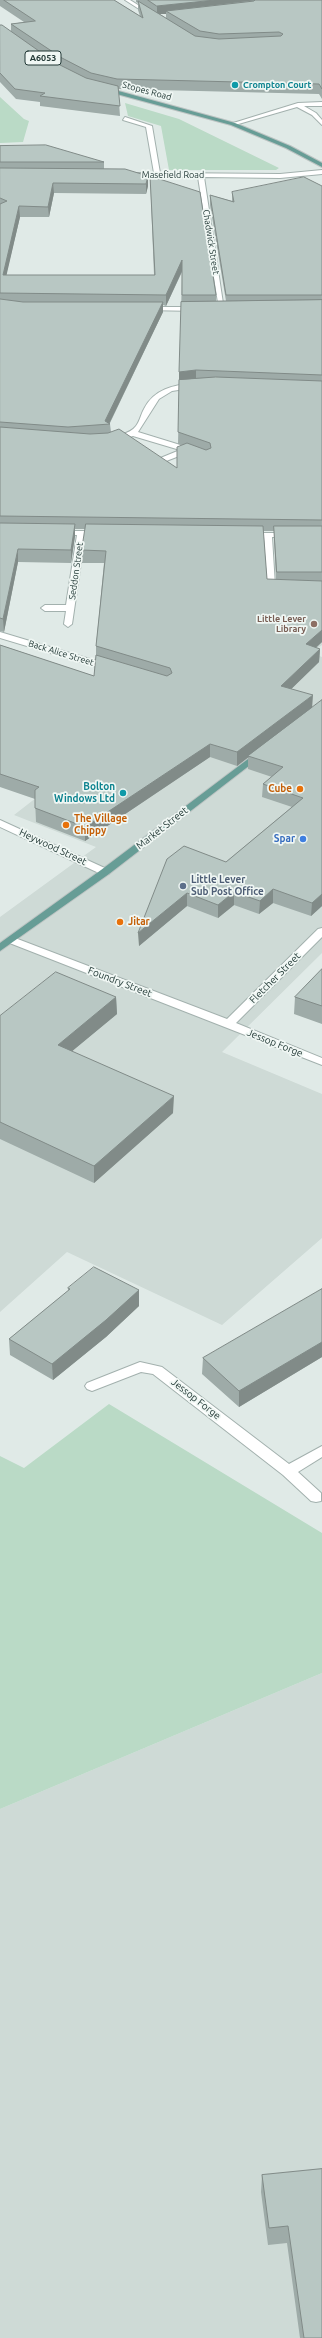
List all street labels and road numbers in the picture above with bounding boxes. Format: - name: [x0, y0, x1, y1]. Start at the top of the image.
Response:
- road number: A6053: [25, 51, 61, 65]
- street label: Stopes Road: [121, 79, 173, 103]
- street label: Masefield Road: [142, 170, 204, 180]
- street label: Chadwick Street: [201, 209, 221, 275]
- street label: Seddon Street: [67, 542, 85, 600]
- street label: Back Alice Street: [27, 638, 95, 668]
- street label: Market Street: [134, 804, 190, 852]
- street label: Heywood Street: [17, 826, 89, 868]
- street label: Fletcher Street: [247, 950, 303, 1006]
- street label: Foundry Street: [86, 964, 154, 1000]
- street label: Jessop Forge: [245, 1026, 305, 1060]
- street label: Jessop Forge: [169, 1376, 223, 1422]

